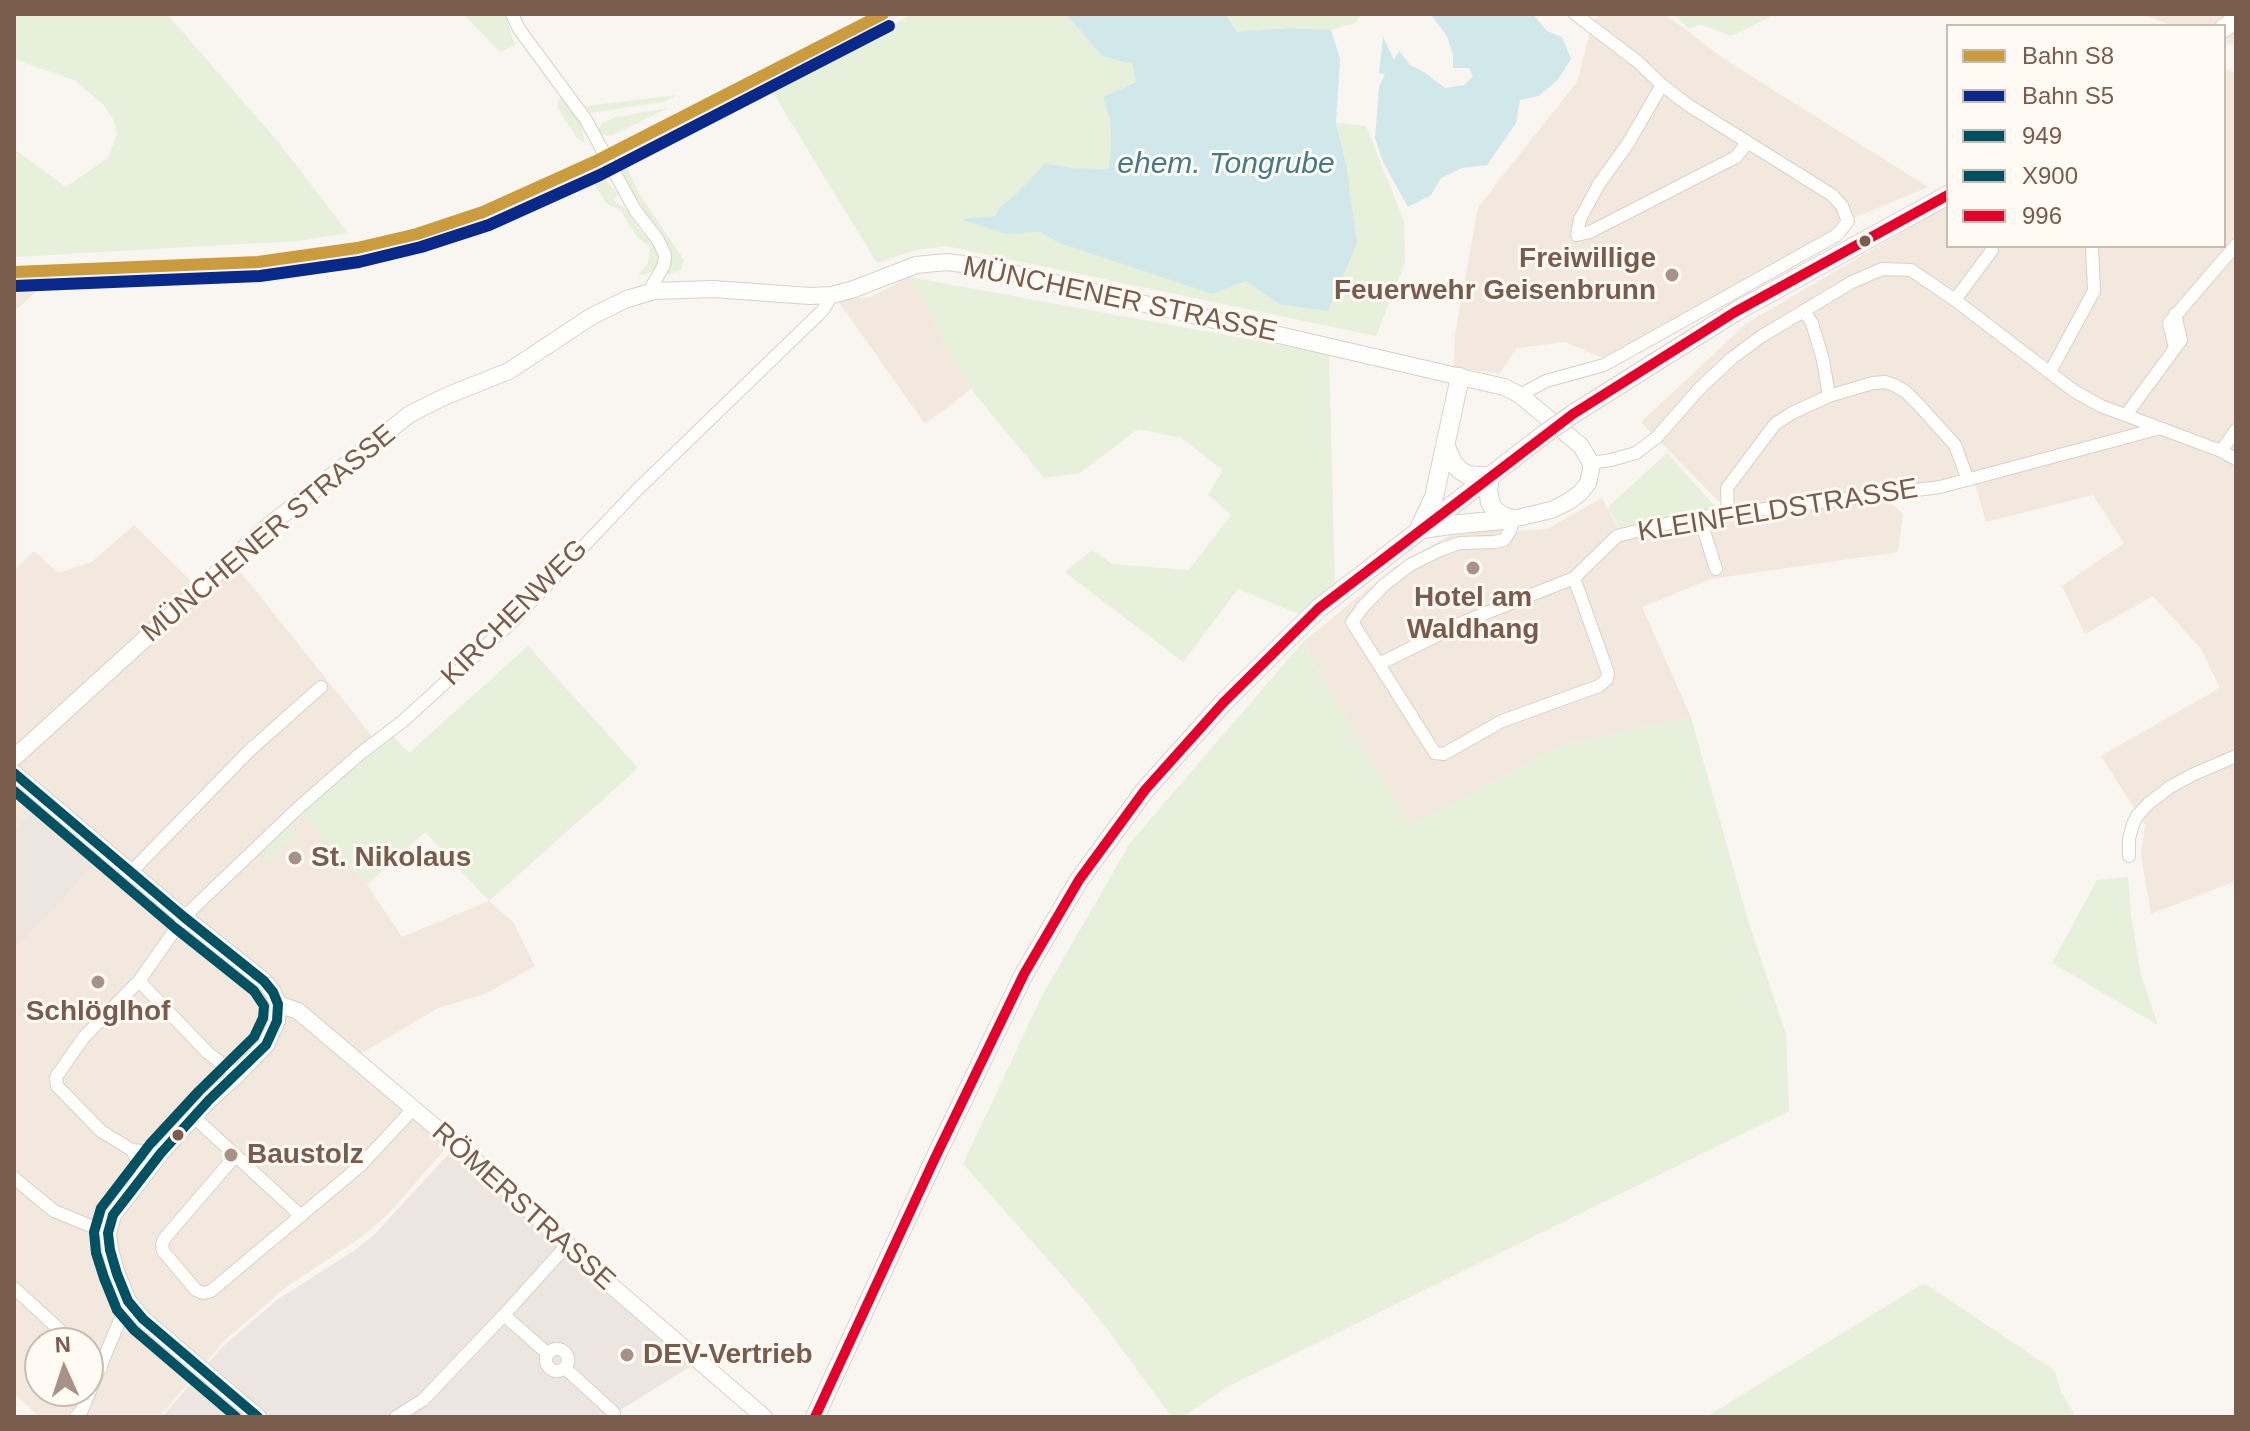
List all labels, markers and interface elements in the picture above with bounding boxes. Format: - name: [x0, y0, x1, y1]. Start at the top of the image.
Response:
- legend: [1946, 24, 2226, 248]
- text: Bahn S8: [2022, 42, 2114, 69]
- text: Bahn S5: [2022, 82, 2114, 109]
- text: 949: [2022, 122, 2062, 149]
- water label: ehem. Tongrube: [1117, 147, 1335, 183]
- text: X900: [2022, 162, 2078, 189]
- text: 996: [2022, 202, 2062, 229]
- unlabelled marker: [1857, 233, 1873, 249]
- place label: Freiwillige Feuerwehr Geisenbrunn: [1334, 242, 1656, 308]
- street label: MÜNCHENER STRASSE: [960, 250, 1280, 350]
- marker: Freiwillige Feuerwehr Geisenbrunn: [1663, 266, 1681, 284]
- street label: MÜNCHENER STRASSE: [135, 418, 403, 650]
- street label: KLEINFELDSTRASSE: [1636, 472, 1920, 550]
- street label: KIRCHENWEG: [435, 533, 595, 693]
- marker: Hotel am Waldhang: [1464, 559, 1482, 577]
- place label: Hotel am Waldhang: [1407, 581, 1539, 647]
- place label: St. Nikolaus: [311, 841, 471, 875]
- marker: St. Nikolaus: [286, 849, 304, 867]
- marker: Schlöglhof: [89, 973, 107, 991]
- place label: Schlöglhof: [26, 995, 170, 1029]
- street label: RÖMERSTRASSE: [424, 1116, 622, 1298]
- unlabelled marker: [170, 1127, 186, 1143]
- place label: Baustolz: [247, 1138, 364, 1172]
- marker: Baustolz: [222, 1146, 240, 1164]
- north arrow: [24, 1327, 104, 1407]
- text: N: [54, 1332, 71, 1357]
- place label: DEV-Vertrieb: [643, 1338, 813, 1372]
- marker: DEV-Vertrieb: [618, 1346, 636, 1364]

